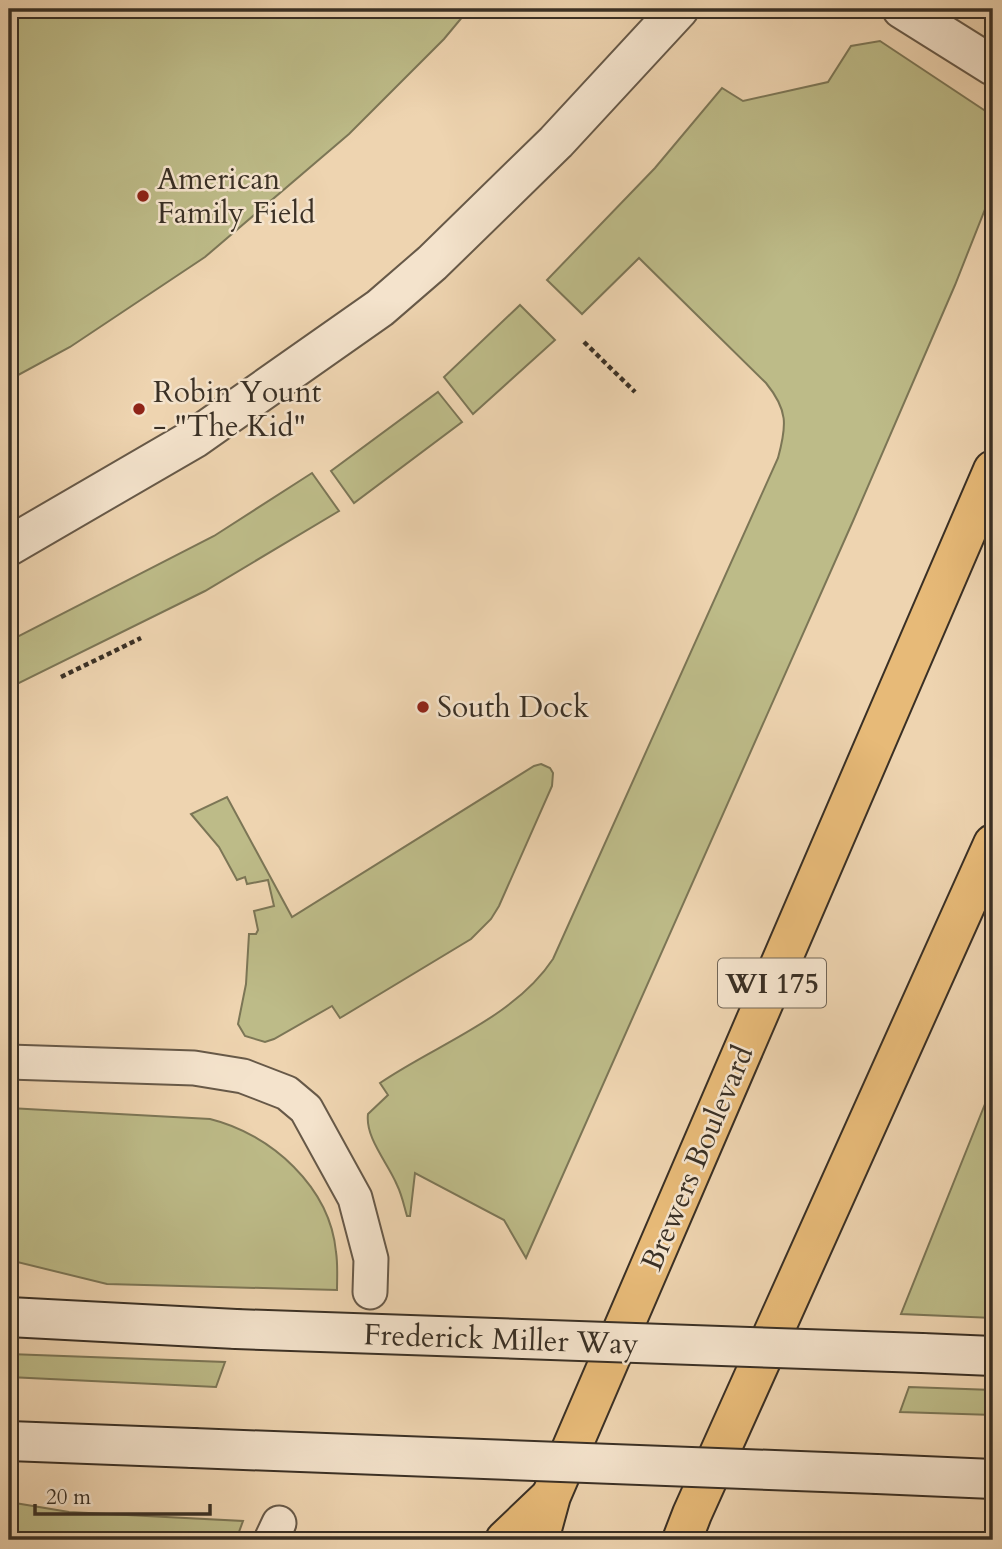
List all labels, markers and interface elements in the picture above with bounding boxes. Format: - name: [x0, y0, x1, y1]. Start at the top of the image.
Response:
- place label: American Family Field: [157, 159, 315, 234]
- marker: American Family Field: [135, 188, 151, 204]
- place label: Robin Yount - "The Kid": [153, 372, 322, 447]
- marker: Robin Yount - "The Kid": [131, 401, 147, 417]
- place label: South Dock: [437, 687, 589, 728]
- marker: South Dock: [415, 699, 431, 715]
- road number: WI 175: [718, 958, 826, 1007]
- street label: Brewers Boulevard: [631, 1039, 763, 1277]
- street label: Frederick Miller Way: [363, 1314, 639, 1365]
- scale bar: [35, 1472, 210, 1516]
- text: 20 m: [46, 1483, 91, 1512]

